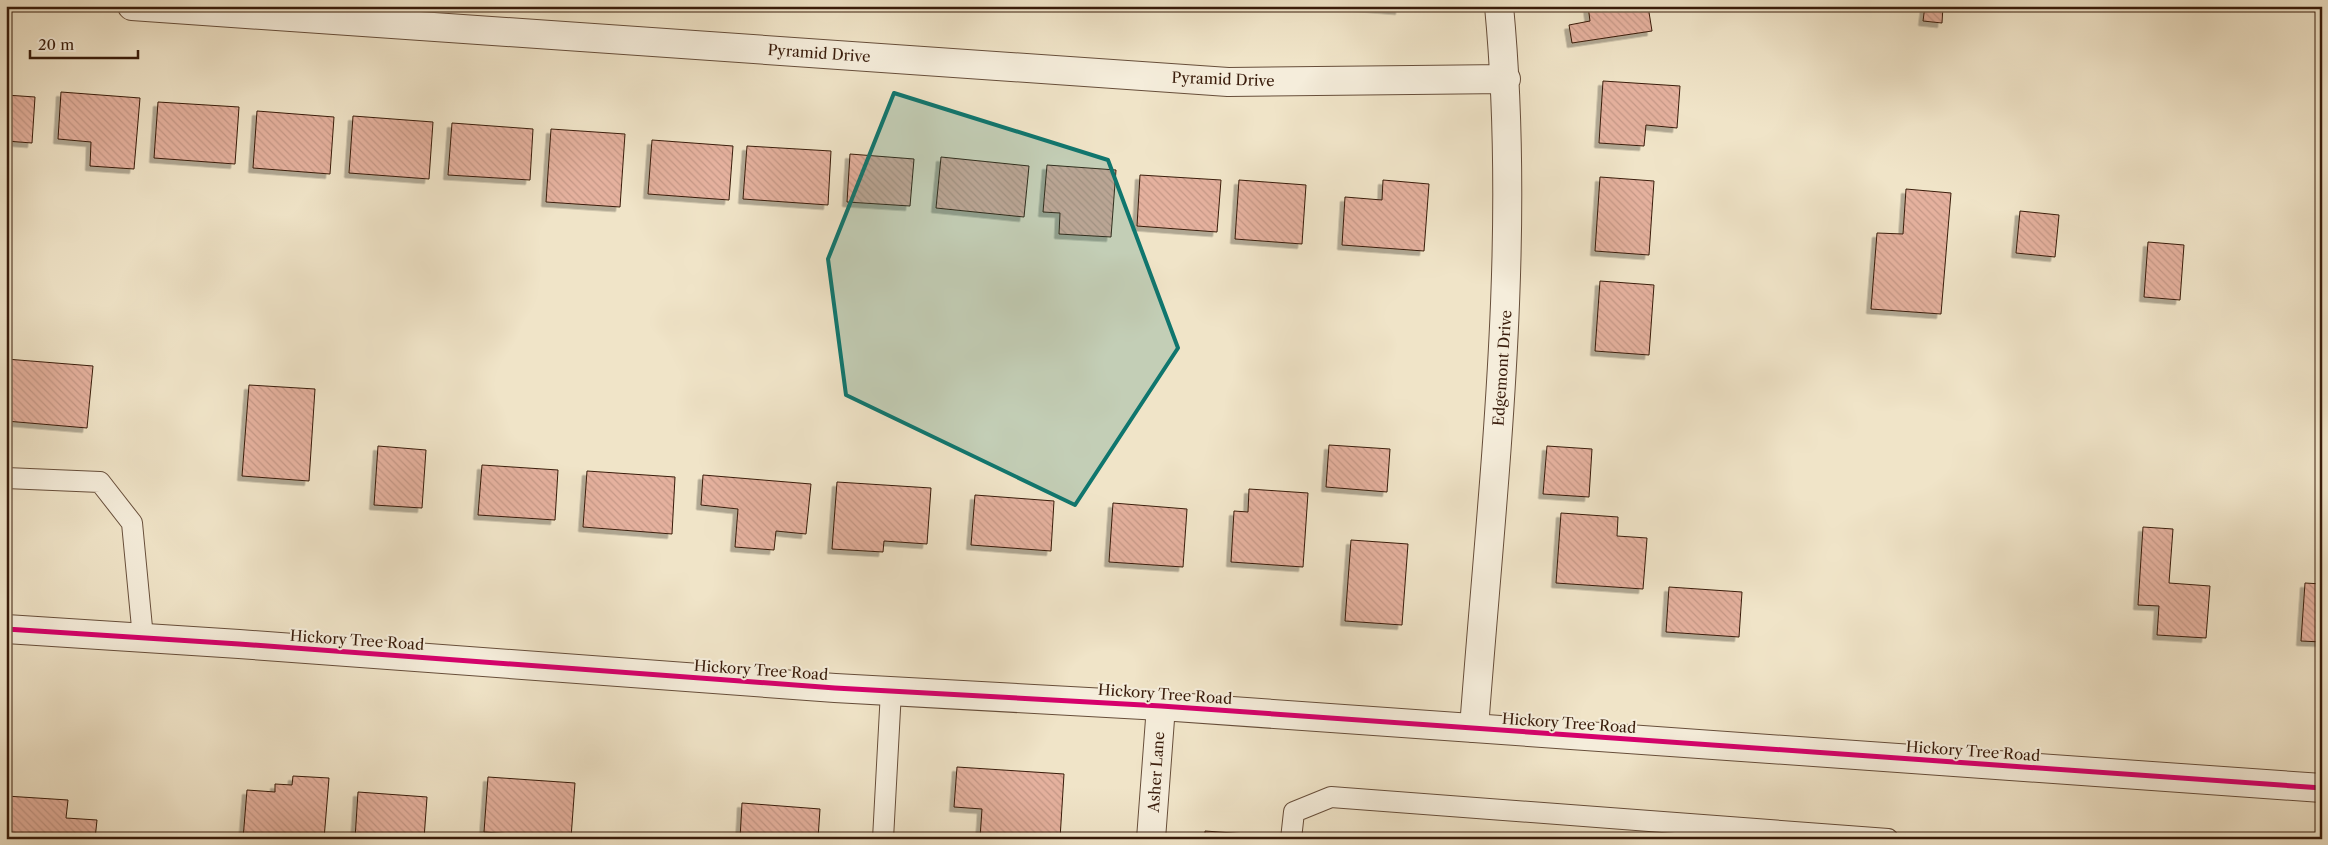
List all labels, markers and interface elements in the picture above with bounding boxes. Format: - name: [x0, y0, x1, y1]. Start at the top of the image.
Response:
- scale bar: [30, 28, 138, 60]
- text: 20 m: [38, 35, 74, 54]
- street label: Pyramid Drive: [767, 40, 871, 66]
- street label: Pyramid Drive: [1171, 68, 1275, 90]
- street label: Edgemont Drive: [1488, 309, 1516, 427]
- street label: Hickory Tree Road: [289, 626, 425, 654]
- street label: Hickory Tree Road: [693, 656, 829, 684]
- street label: Hickory Tree Road: [1097, 680, 1233, 708]
- street label: Hickory Tree Road: [1501, 709, 1637, 737]
- street label: Asher Lane: [1144, 731, 1168, 814]
- street label: Hickory Tree Road: [1905, 737, 2041, 765]

